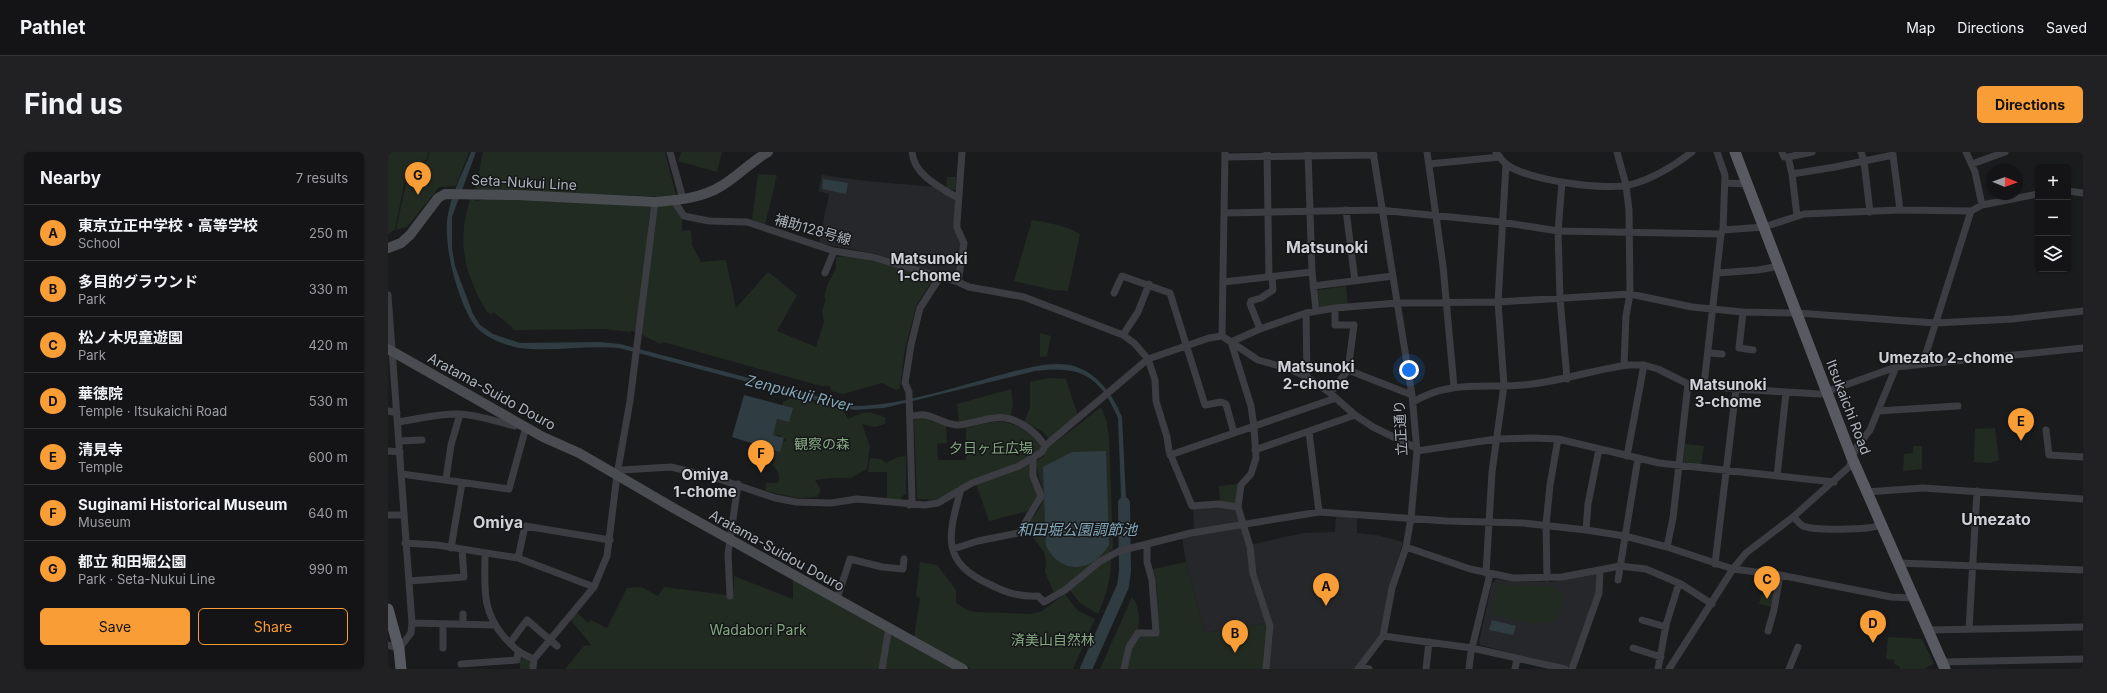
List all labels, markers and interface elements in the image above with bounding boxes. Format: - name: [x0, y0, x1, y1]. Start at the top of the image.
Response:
- text: Pathlet: [20, 16, 85, 39]
- text: Map: [1906, 19, 1935, 36]
- text: Directions: [1957, 19, 2024, 36]
- text: Saved: [2046, 19, 2087, 36]
- button: Directions: [1977, 86, 2083, 123]
- text: Find us: [24, 87, 123, 121]
- pin: G: [405, 162, 431, 195]
- north arrow: [1987, 164, 2023, 200]
- map controls: [2035, 164, 2071, 272]
- button: +: [2035, 164, 2071, 200]
- text: Nearby: [40, 168, 101, 188]
- text: 7 results: [296, 170, 348, 186]
- street label: Seta-Nukui Line: [471, 171, 577, 193]
- button: −: [2035, 200, 2071, 236]
- street label: 補助128号線: [773, 210, 853, 248]
- text: 東京立正中学校・高等学校: [78, 216, 258, 235]
- text: A: [48, 225, 58, 241]
- text: 250 m: [309, 225, 348, 241]
- text: School: [78, 235, 120, 251]
- button: layers: [2035, 236, 2071, 272]
- district label: Matsunoki: [1286, 237, 1368, 257]
- district label: Matsunoki 1-chome: [890, 249, 968, 285]
- text: 多目的グラウンド: [78, 272, 198, 291]
- text: B: [49, 281, 57, 297]
- text: 330 m: [309, 281, 348, 297]
- text: Park: [78, 291, 106, 307]
- text: 松ノ木児童遊園: [78, 328, 183, 347]
- text: C: [48, 337, 58, 353]
- text: 420 m: [308, 337, 348, 353]
- text: Park: [78, 347, 106, 363]
- district label: Umezato 2-chome: [1878, 348, 2014, 367]
- street label: Aratama-Suido Douro: [425, 349, 559, 433]
- district label: Matsunoki 2-chome: [1277, 357, 1355, 393]
- street label: Itsukaichi Road: [1823, 357, 1875, 457]
- your location: [1399, 360, 1419, 380]
- water label: Zenpukuji River: [744, 371, 855, 416]
- district label: Matsunoki 3-chome: [1689, 375, 1767, 411]
- text: 華徳院: [78, 384, 123, 403]
- text: D: [48, 393, 58, 409]
- text: 530 m: [309, 393, 348, 409]
- street label: 立正通り: [1390, 400, 1410, 456]
- text: Temple · Itsukaichi Road: [78, 403, 227, 419]
- pin: E: [2008, 408, 2034, 441]
- park label: 観察の森: [794, 435, 850, 452]
- park label: 夕日ヶ丘広場: [949, 439, 1033, 456]
- text: 清見寺: [78, 440, 123, 459]
- pin: F: [748, 440, 774, 473]
- text: E: [49, 449, 57, 465]
- text: 600 m: [308, 449, 348, 465]
- text: Temple: [78, 459, 123, 475]
- district label: Omiya 1-chome: [673, 465, 737, 501]
- text: Suginami Historical Museum: [78, 495, 288, 514]
- text: F: [49, 505, 57, 521]
- text: 640 m: [308, 505, 348, 521]
- street label: Aratama-Suidou Douro: [706, 506, 848, 594]
- district label: Umezato: [1961, 509, 2031, 529]
- district label: Omiya: [473, 512, 523, 532]
- text: Museum: [78, 514, 131, 530]
- water label: 和田堀公園調節池: [1017, 520, 1139, 539]
- text: 都立 和田堀公園: [78, 552, 187, 571]
- text: G: [48, 561, 58, 577]
- text: 990 m: [309, 561, 348, 577]
- pin: C: [1754, 566, 1780, 599]
- text: Park · Seta-Nukui Line: [78, 571, 215, 587]
- pin: A: [1313, 573, 1339, 606]
- button: Save: [40, 608, 190, 645]
- button: Share: [198, 608, 348, 645]
- pin: D: [1860, 610, 1886, 643]
- pin: B: [1222, 620, 1248, 653]
- park label: Wadabori Park: [709, 621, 807, 638]
- park label: 済美山自然林: [1011, 631, 1095, 648]

